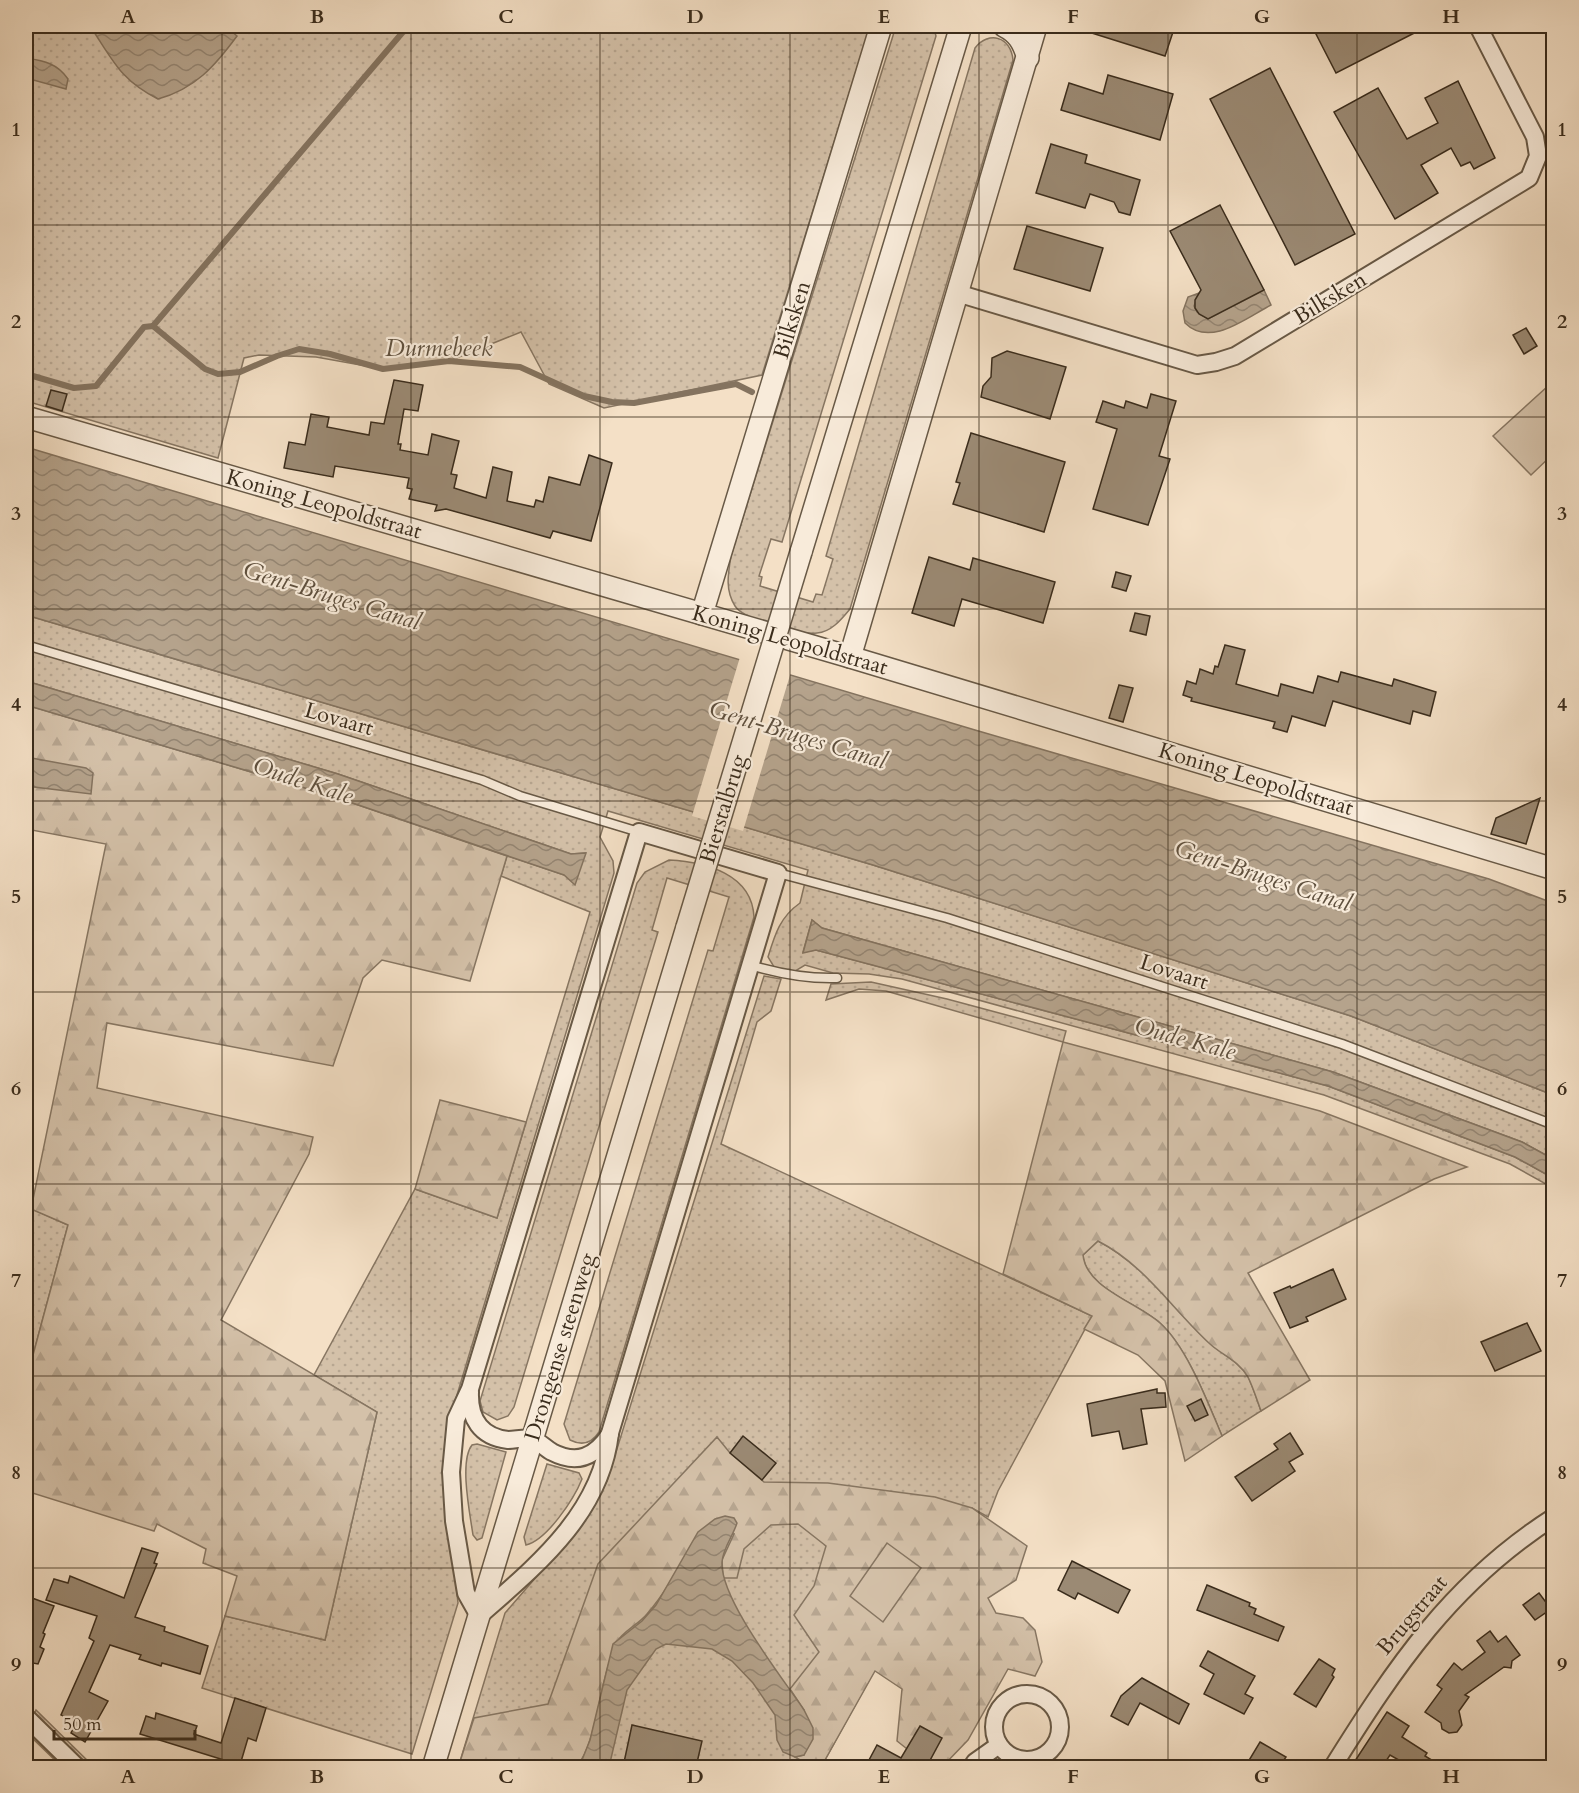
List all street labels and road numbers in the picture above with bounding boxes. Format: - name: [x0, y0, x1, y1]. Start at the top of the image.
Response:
- street label: Bilksken: [1288, 264, 1372, 331]
- street label: Bilksken: [766, 277, 818, 363]
- street label: Koning Leopoldstraat: [223, 462, 425, 546]
- street label: Koning Leopoldstraat: [689, 598, 891, 682]
- street label: Lovaart: [301, 695, 377, 743]
- street label: Koning Leopoldstraat: [1155, 735, 1357, 823]
- street label: Bierstalbrug: [692, 750, 754, 867]
- street label: Lovaart: [1136, 947, 1212, 997]
- street label: Drongense steenweg: [517, 1249, 603, 1445]
- street label: Brugstraat: [1370, 1569, 1454, 1661]

